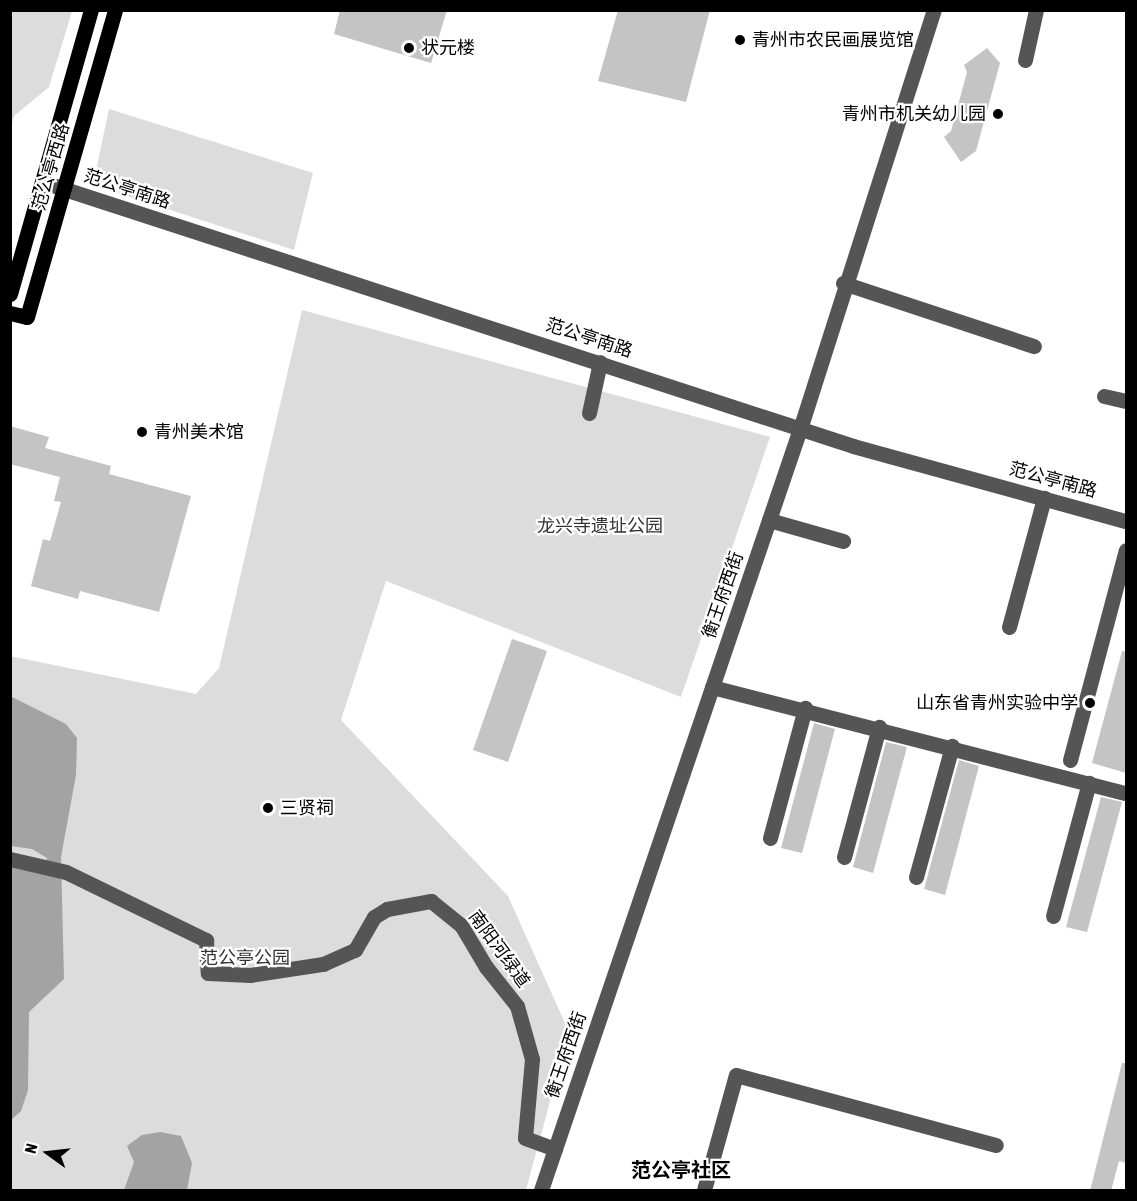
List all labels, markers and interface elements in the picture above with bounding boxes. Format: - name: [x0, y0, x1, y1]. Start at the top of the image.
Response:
- place label: 青州市农民画展览馆: [752, 29, 914, 51]
- marker: 青州市农民画展览馆: [733, 33, 747, 47]
- place label: 状元楼: [421, 37, 475, 59]
- marker: 状元楼: [402, 41, 416, 55]
- place label: 青州市机关幼儿园: [842, 103, 986, 125]
- marker: 青州市机关幼儿园: [991, 107, 1005, 121]
- street label: 范公亭西路: [28, 121, 74, 213]
- street label: 范公亭南路: [81, 165, 173, 213]
- street label: 范公亭南路: [543, 314, 635, 362]
- place label: 青州美术馆: [154, 421, 244, 443]
- marker: 青州美术馆: [135, 425, 149, 439]
- street label: 范公亭南路: [1007, 458, 1099, 502]
- park label: 龙兴寺遗址公园: [537, 515, 663, 537]
- street label: 衡王府西街: [698, 549, 748, 641]
- place label: 山东省青州实验中学: [916, 692, 1078, 714]
- marker: 山东省青州实验中学: [1083, 696, 1097, 710]
- place label: 三贤祠: [280, 797, 334, 819]
- marker: 三贤祠: [261, 801, 275, 815]
- street label: 南阳河绿道: [464, 906, 534, 992]
- park label: 范公亭公园: [200, 947, 290, 969]
- street label: 衡王府西街: [541, 1009, 591, 1101]
- north arrow: [18, 1123, 78, 1183]
- text: N: [21, 1141, 41, 1155]
- district label: 范公亭社区: [631, 1157, 731, 1181]

